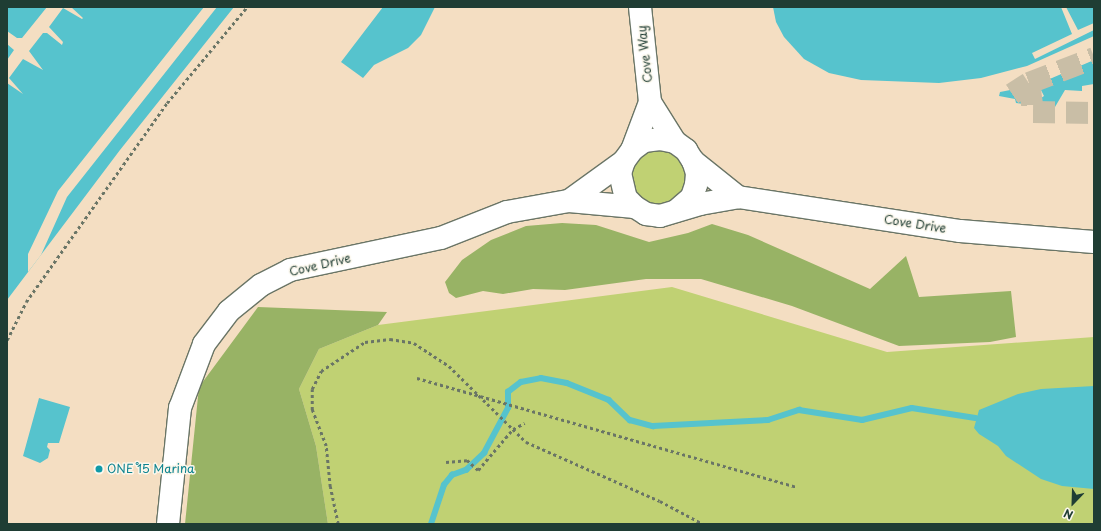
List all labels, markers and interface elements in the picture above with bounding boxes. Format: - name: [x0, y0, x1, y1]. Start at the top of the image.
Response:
- street label: Cove Way: [635, 25, 655, 83]
- street label: Cove Drive: [883, 212, 947, 236]
- street label: Cove Drive: [288, 251, 352, 279]
- place label: ONE ̊15 Marina: [107, 462, 196, 476]
- marker: ONE ̊15 Marina: [94, 464, 104, 474]
- north arrow: [1053, 483, 1093, 523]
- text: N: [1061, 505, 1075, 524]

